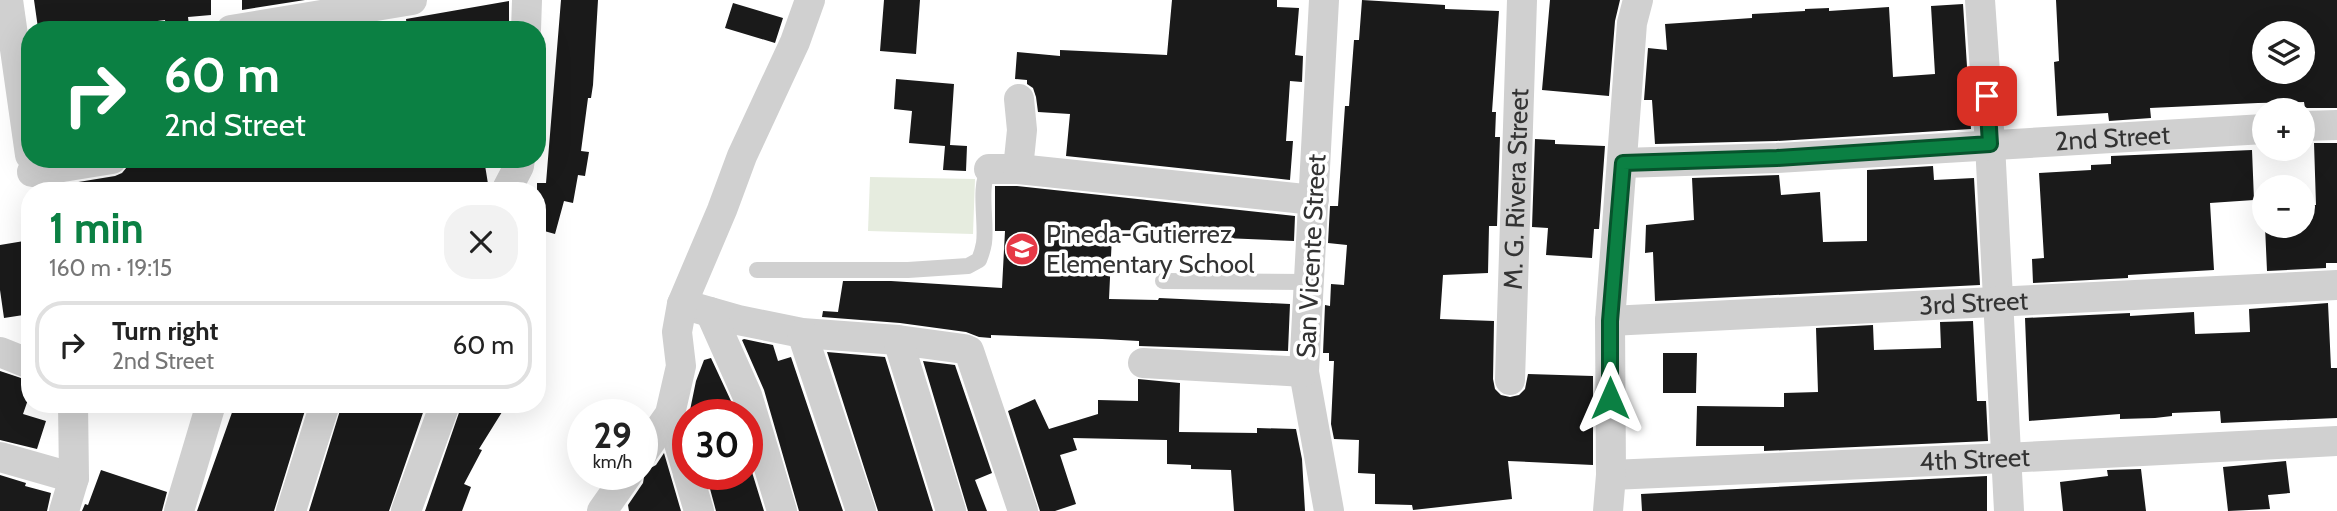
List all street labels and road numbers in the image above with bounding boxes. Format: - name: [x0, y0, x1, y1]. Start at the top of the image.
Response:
- street label: M. G. Rivera Street: [1497, 88, 1535, 290]
- street label: 2nd Street: [2054, 119, 2171, 157]
- street label: San Vicente Street: [1290, 153, 1332, 359]
- street label: 3rd Street: [1918, 284, 2029, 322]
- street label: 4th Street: [1919, 441, 2031, 478]

